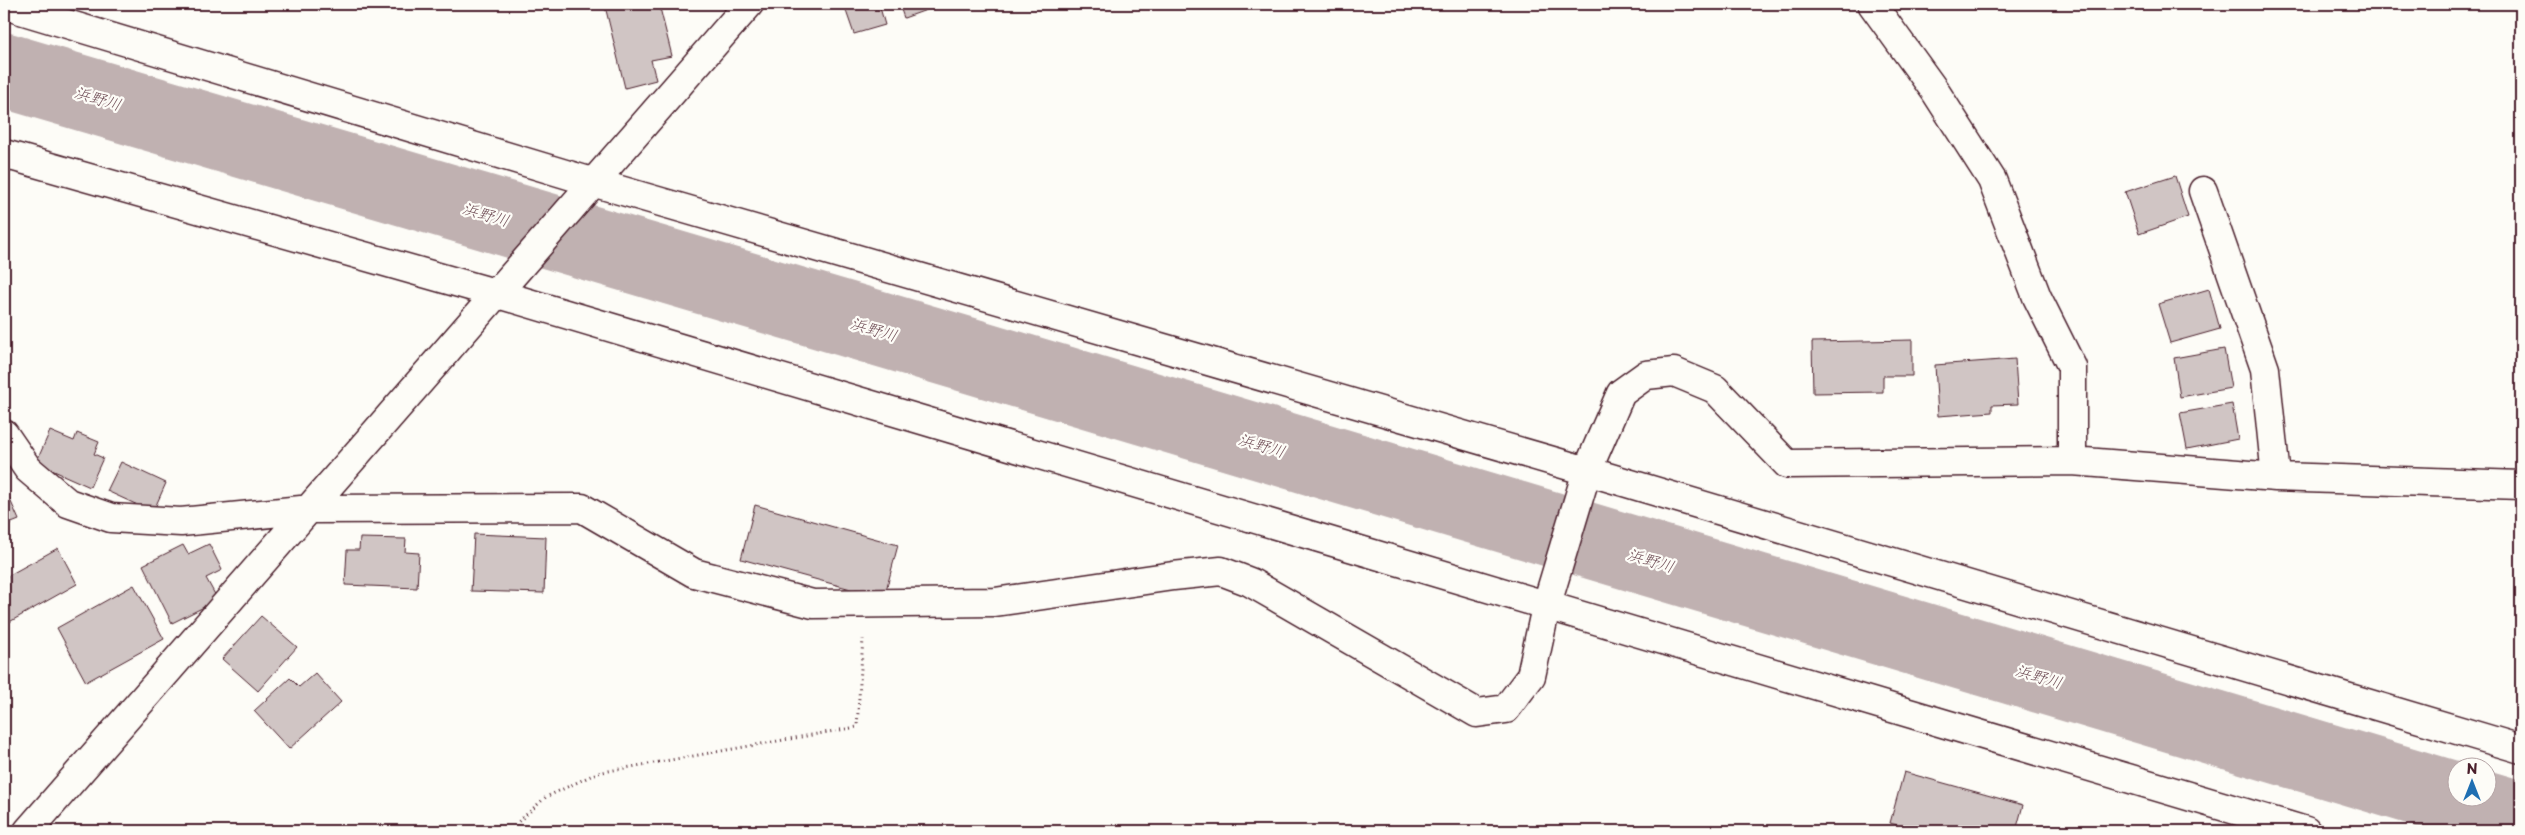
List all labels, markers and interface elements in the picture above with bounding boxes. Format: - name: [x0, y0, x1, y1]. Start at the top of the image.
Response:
- water label: 浜野川: [72, 79, 125, 116]
- water label: 浜野川: [460, 195, 513, 232]
- water label: 浜野川: [848, 310, 901, 347]
- water label: 浜野川: [1236, 426, 1289, 463]
- water label: 浜野川: [1625, 541, 1678, 578]
- water label: 浜野川: [2013, 657, 2066, 694]
- north arrow: [2448, 758, 2498, 808]
- text: N: [2466, 758, 2478, 779]

